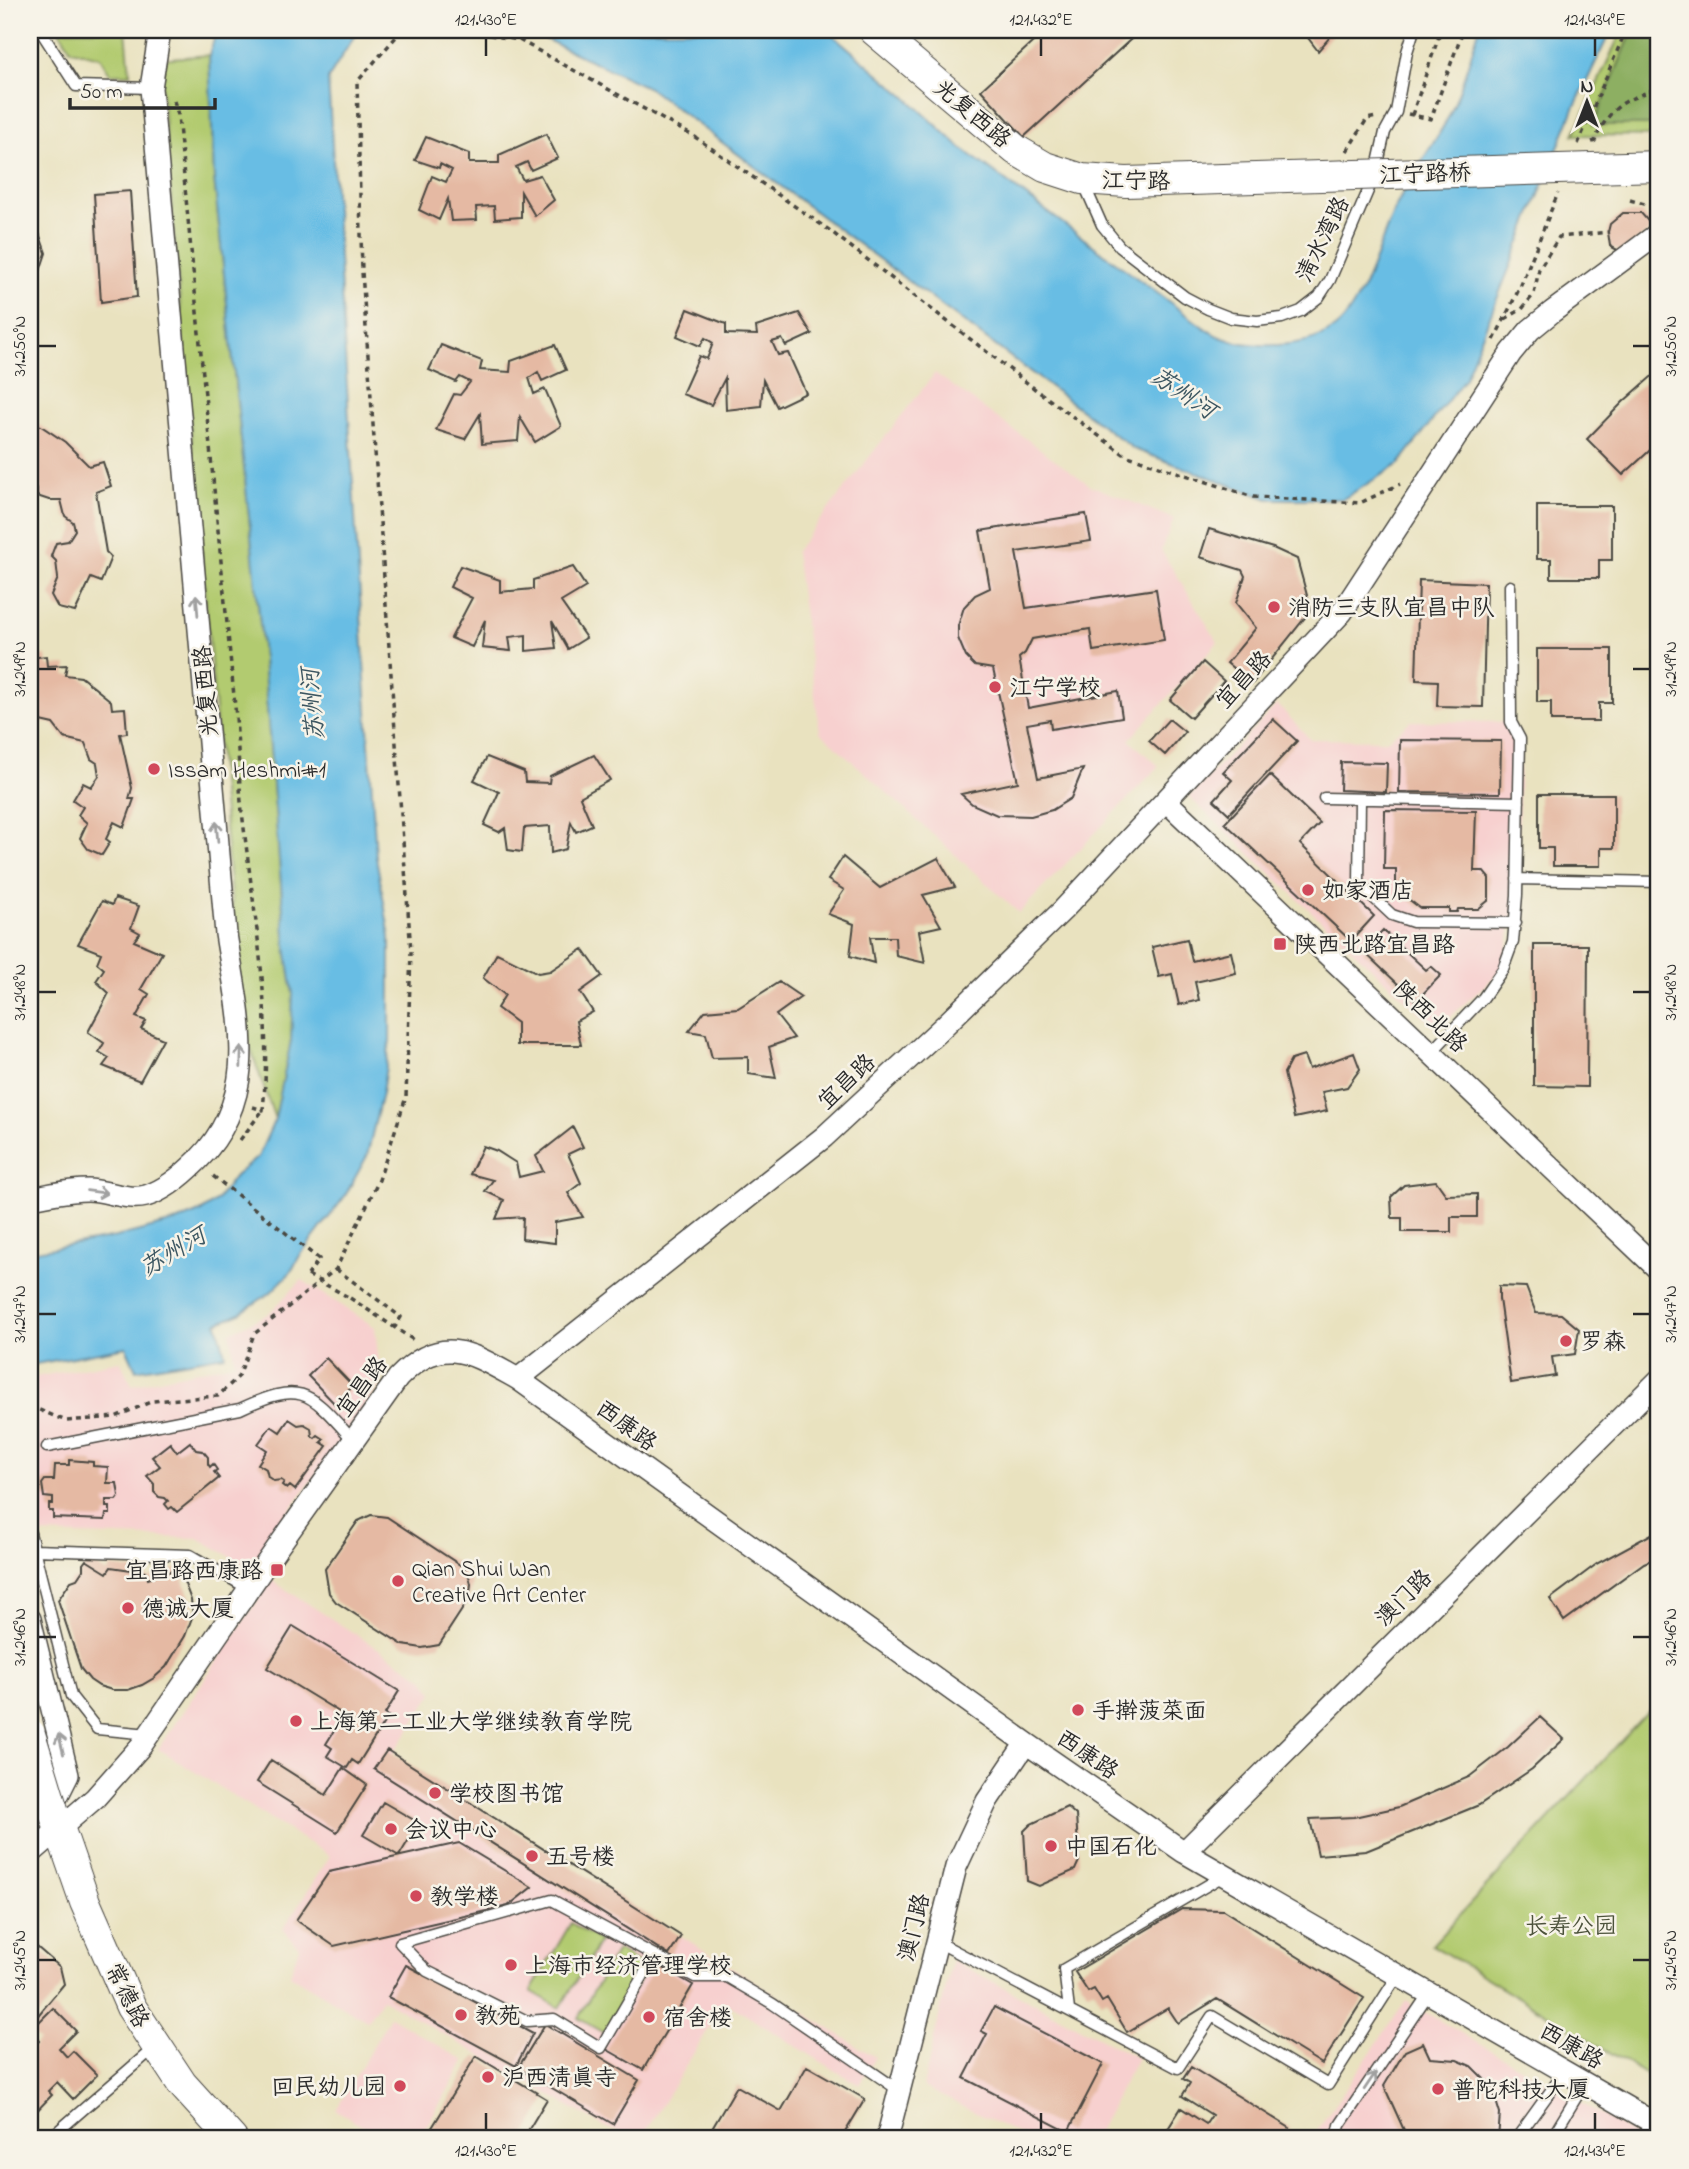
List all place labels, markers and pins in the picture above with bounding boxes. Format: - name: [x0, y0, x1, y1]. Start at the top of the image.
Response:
- place label: 消防三支队宜昌中队: [1288, 593, 1495, 626]
- marker: 消防三支队宜昌中队: [1266, 599, 1282, 615]
- place label: 江宁学校: [1009, 673, 1101, 706]
- marker: 江宁学校: [987, 679, 1003, 695]
- place label: Issam Heshmi#1: [168, 755, 326, 788]
- marker: Issam Heshmi#1: [146, 761, 162, 777]
- place label: 如家酒店: [1322, 876, 1414, 909]
- marker: 如家酒店: [1300, 882, 1316, 898]
- place label: 陕西北路宜昌路: [1294, 930, 1455, 963]
- marker: 陕西北路宜昌路: [1272, 936, 1288, 952]
- place label: 罗森: [1580, 1327, 1626, 1360]
- marker: 罗森: [1558, 1333, 1574, 1349]
- place label: Qian Shui Wan Creative Art Center: [412, 1554, 587, 1613]
- place label: 宜昌路西康路: [125, 1556, 263, 1589]
- marker: 宜昌路西康路: [269, 1562, 285, 1578]
- marker: Qian Shui Wan Creative Art Center: [390, 1573, 406, 1589]
- place label: 德诚大厦: [142, 1594, 234, 1627]
- marker: 德诚大厦: [120, 1600, 136, 1616]
- place label: 手擀菠菜面: [1092, 1696, 1207, 1729]
- marker: 手擀菠菜面: [1070, 1702, 1086, 1718]
- place label: 上海第二工业大学继续教育学院: [310, 1707, 632, 1740]
- marker: 上海第二工业大学继续教育学院: [288, 1713, 304, 1729]
- place label: 学校图书馆: [449, 1779, 564, 1812]
- marker: 学校图书馆: [427, 1785, 443, 1801]
- place label: 会议中心: [405, 1815, 497, 1848]
- marker: 会议中心: [383, 1821, 399, 1837]
- place label: 中国石化: [1065, 1832, 1157, 1865]
- marker: 中国石化: [1043, 1838, 1059, 1854]
- place label: 五号楼: [546, 1842, 615, 1875]
- marker: 五号楼: [524, 1848, 540, 1864]
- place label: 教学楼: [430, 1882, 499, 1915]
- marker: 教学楼: [408, 1888, 424, 1904]
- place label: 上海市经济管理学校: [525, 1951, 732, 1984]
- marker: 上海市经济管理学校: [503, 1957, 519, 1973]
- place label: 教苑: [475, 2001, 521, 2034]
- place label: 宿舍楼: [663, 2003, 732, 2036]
- marker: 教苑: [453, 2007, 469, 2023]
- marker: 宿舍楼: [641, 2009, 657, 2025]
- place label: 沪西清真寺: [502, 2063, 617, 2096]
- marker: 沪西清真寺: [480, 2069, 496, 2085]
- place label: 回民幼儿园: [271, 2072, 386, 2105]
- place label: 普陀科技大厦: [1452, 2075, 1590, 2108]
- marker: 回民幼儿园: [392, 2078, 408, 2094]
- marker: 普陀科技大厦: [1430, 2081, 1446, 2097]

